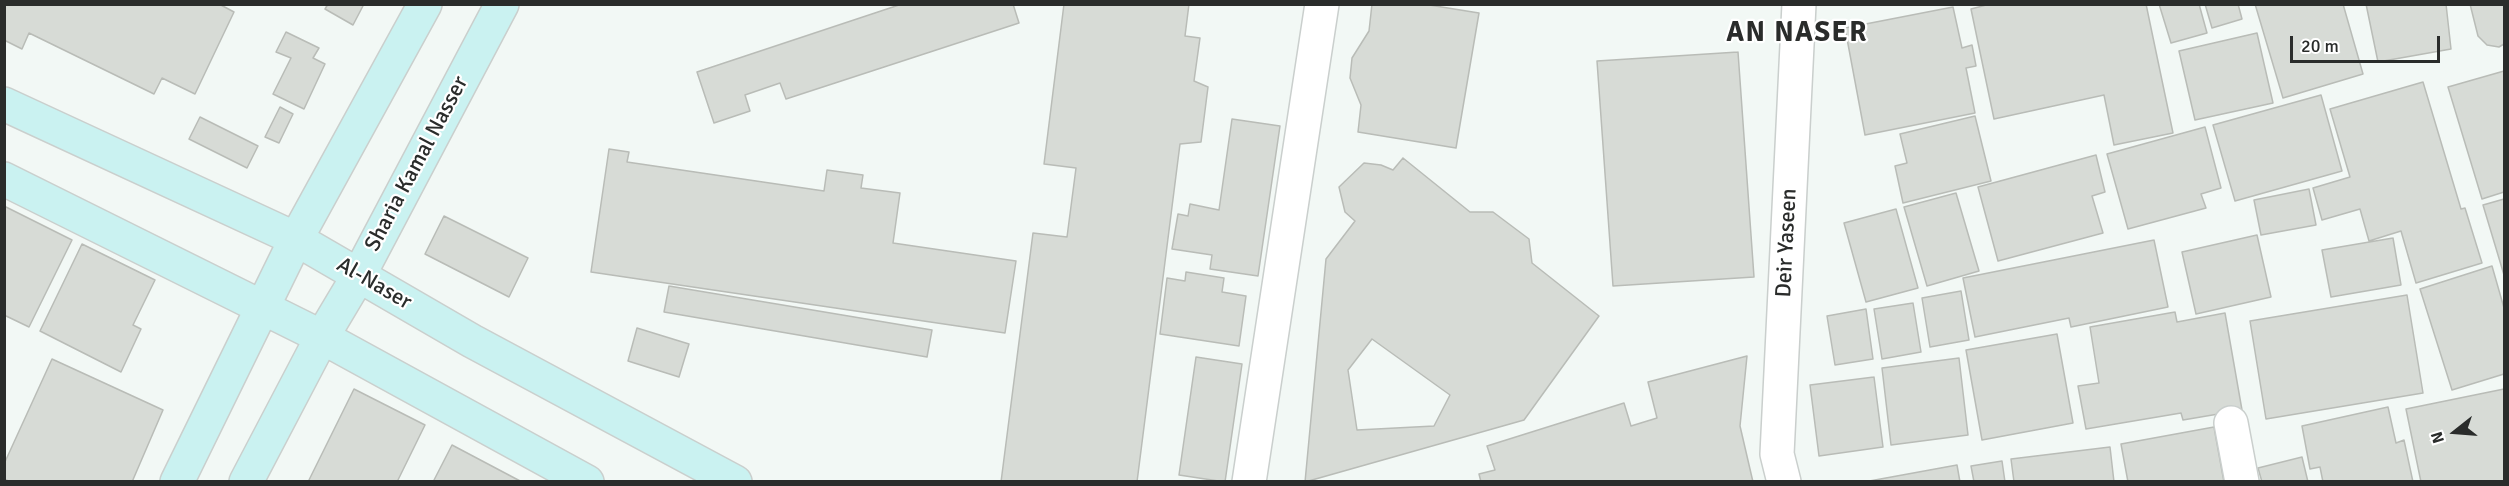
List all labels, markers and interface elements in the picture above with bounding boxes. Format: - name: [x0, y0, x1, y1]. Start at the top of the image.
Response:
- district label: AN NASER: [1726, 17, 1868, 51]
- scale bar: [2293, 24, 2443, 62]
- text: 20 m: [2301, 35, 2339, 57]
- street label: Sharia Kamal Nasser: [360, 72, 474, 256]
- street label: Deir Yaseen: [1771, 188, 1803, 298]
- street label: Al-Naser: [332, 252, 416, 316]
- north arrow: [2425, 402, 2485, 462]
- text: N: [2427, 429, 2449, 446]

